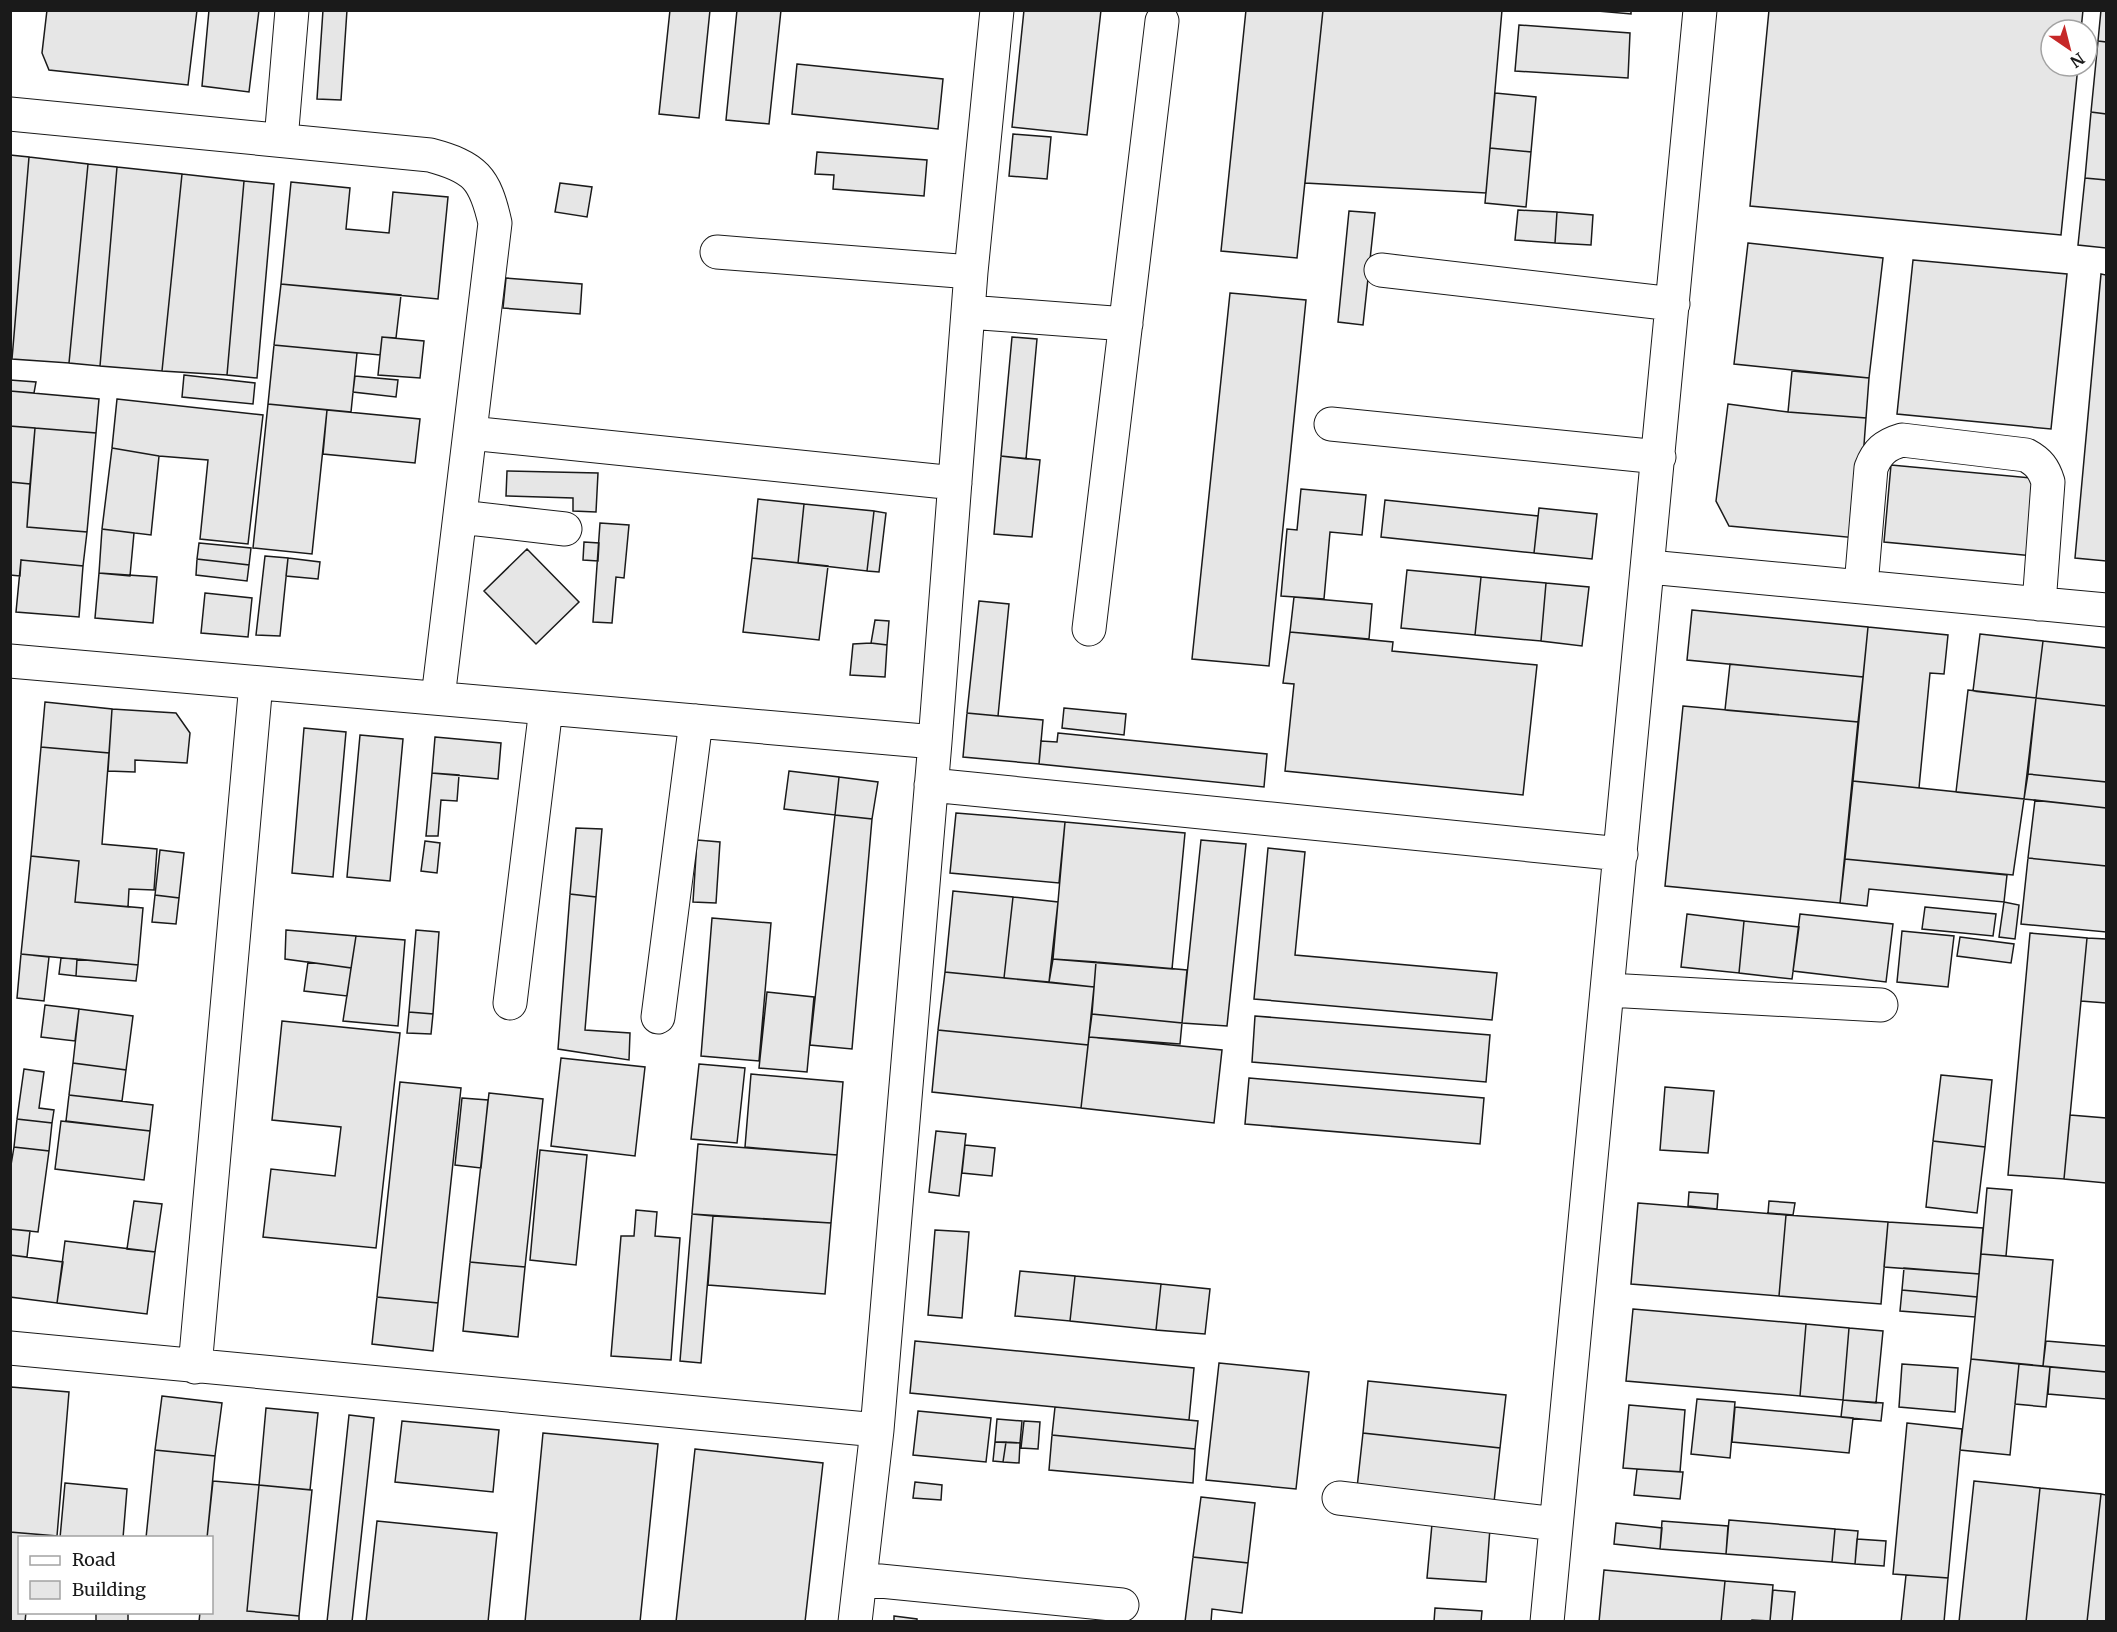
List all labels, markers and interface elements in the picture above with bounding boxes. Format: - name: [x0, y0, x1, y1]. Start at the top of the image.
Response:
- north arrow: [2039, 18, 2099, 78]
- text: N: [2066, 48, 2089, 72]
- legend: [18, 1536, 213, 1614]
- text: Road: [72, 1548, 116, 1571]
- text: Building: [72, 1578, 146, 1601]

